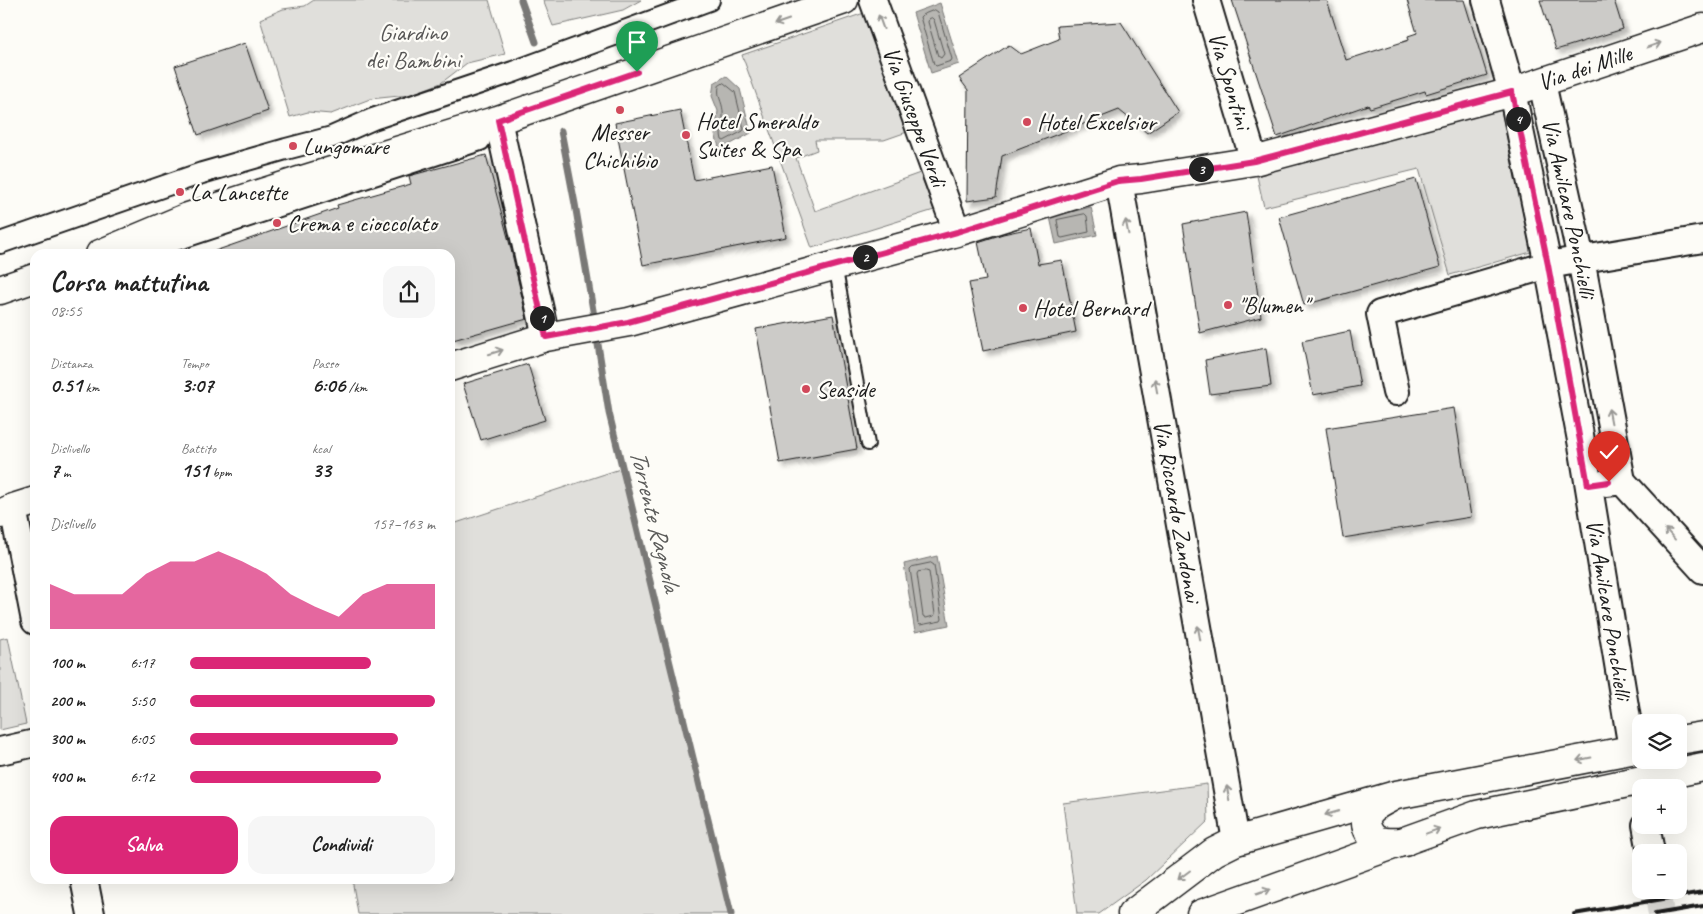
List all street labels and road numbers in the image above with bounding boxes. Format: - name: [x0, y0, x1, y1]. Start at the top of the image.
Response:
- street label: Via Spontini: [1201, 29, 1259, 135]
- street label: Via dei Mille: [1534, 37, 1637, 97]
- street label: Via Giuseppe Verdi: [876, 43, 955, 193]
- street label: Via Amilcare Ponchielli: [1535, 116, 1603, 303]
- street label: Via Riccardo Zandonai: [1147, 418, 1209, 608]
- street label: Via Amilcare Ponchielli: [1579, 517, 1639, 705]

